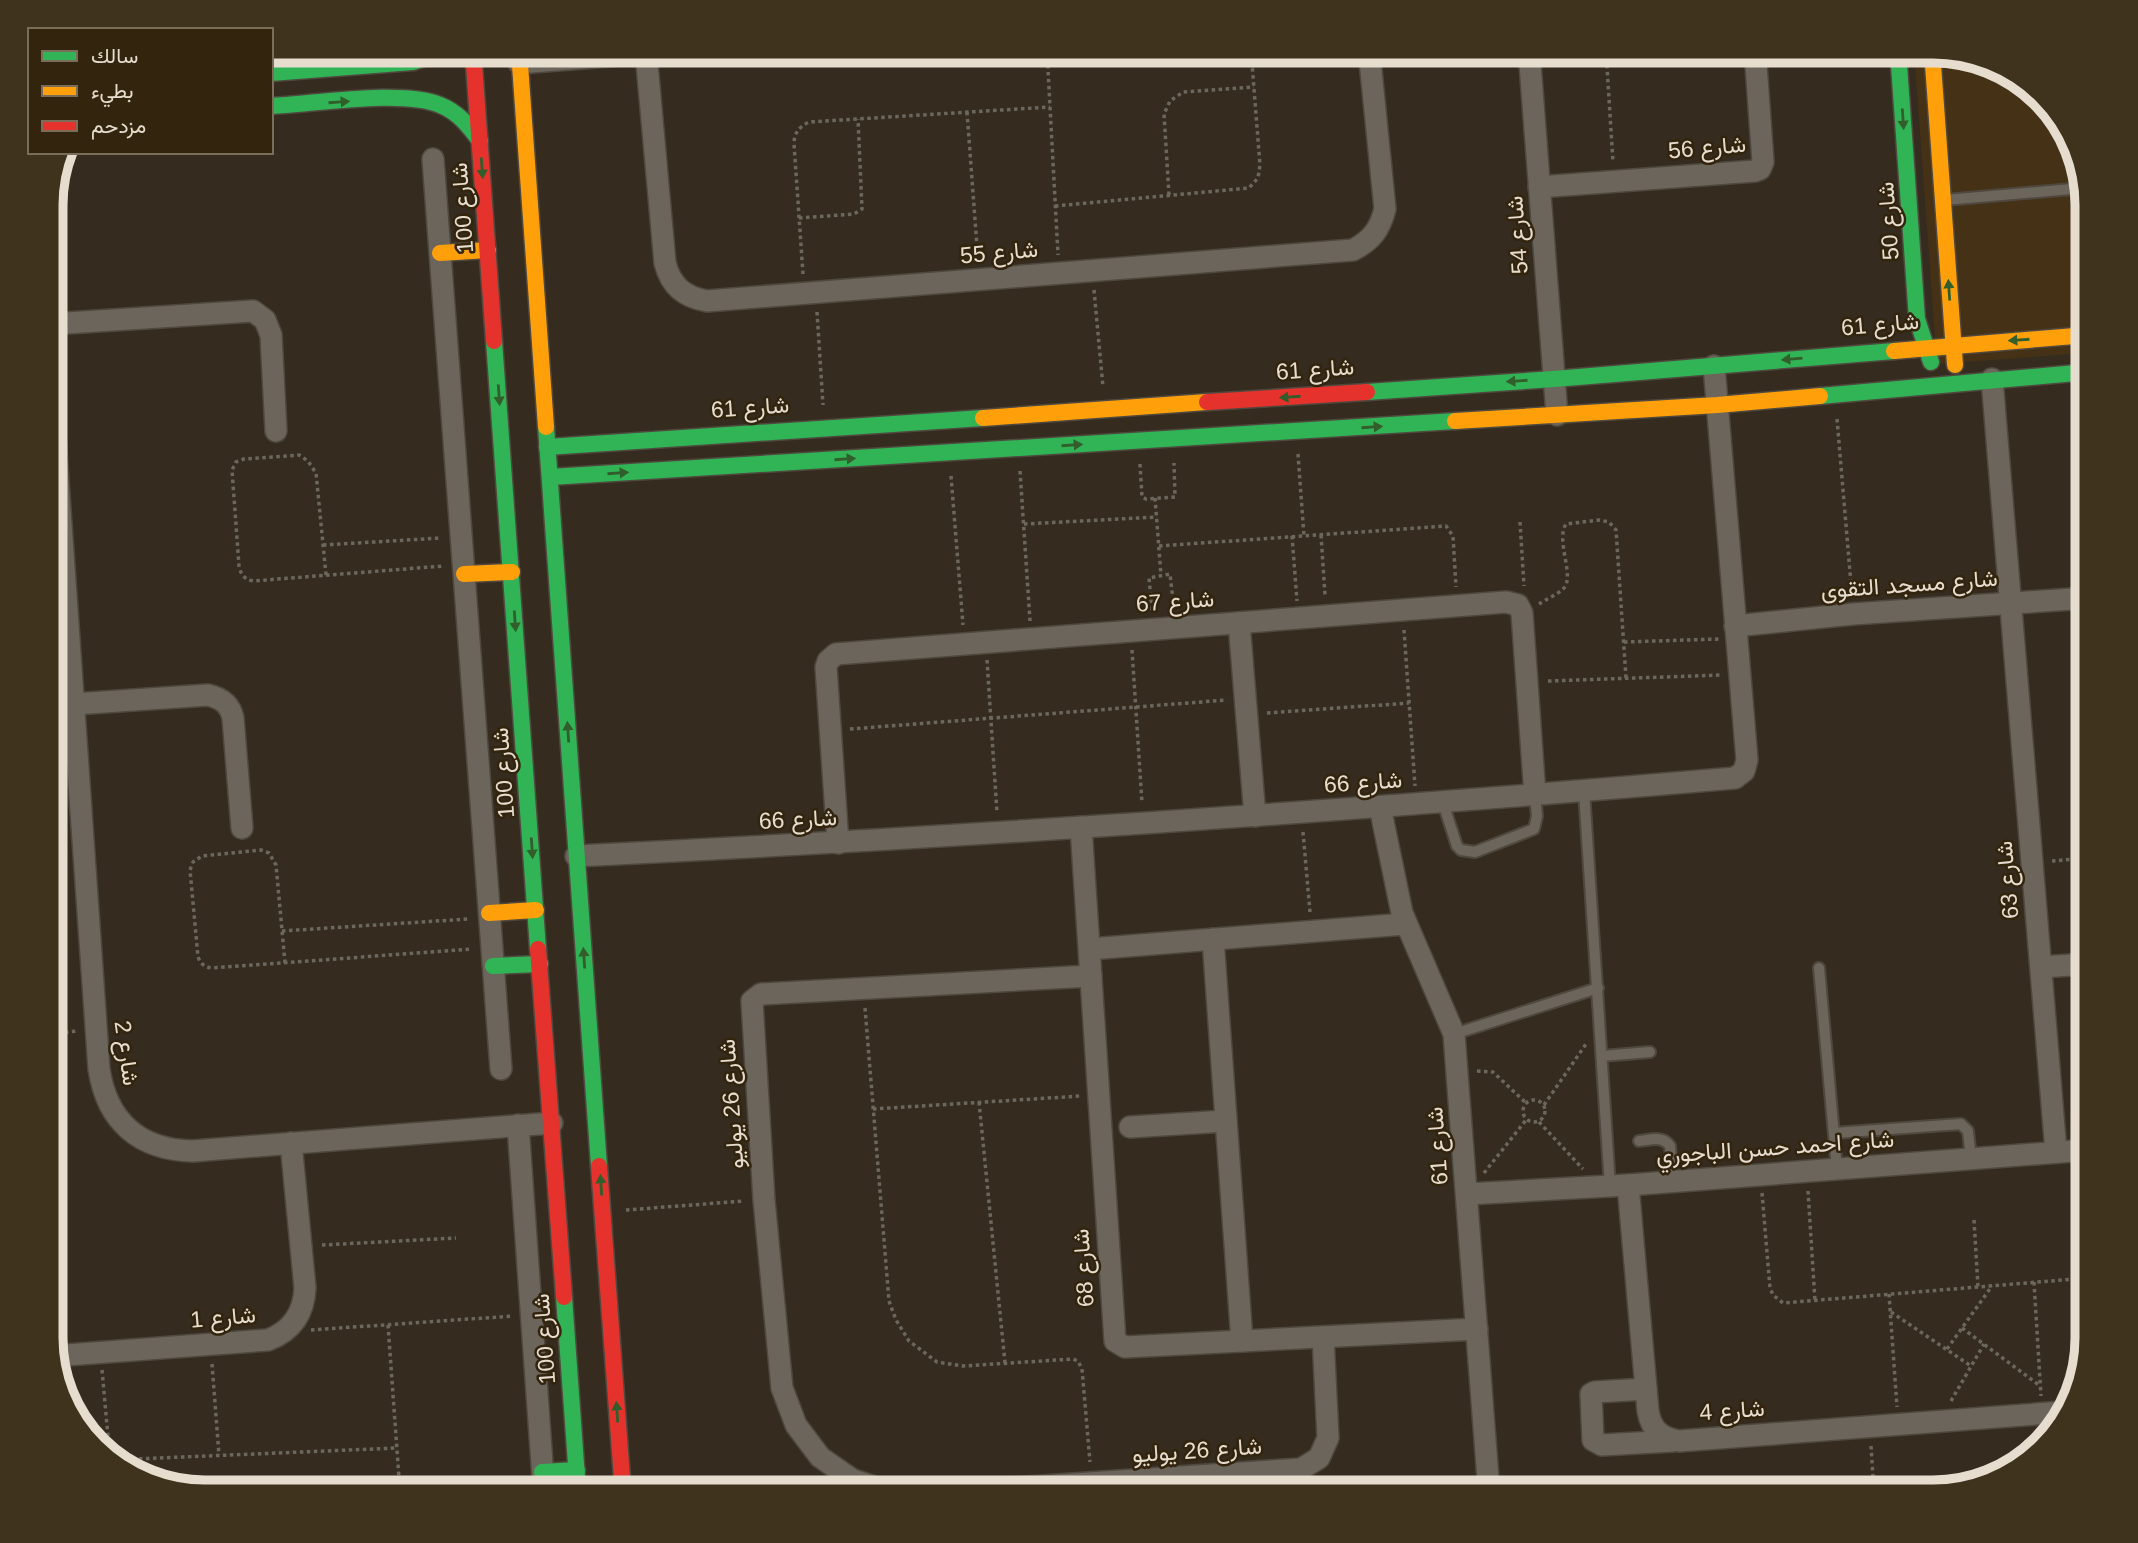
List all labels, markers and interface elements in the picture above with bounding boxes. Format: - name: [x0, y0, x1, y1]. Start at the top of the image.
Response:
- legend: [28, 28, 273, 154]
- text: سالك: [91, 44, 138, 67]
- text: بطيء: [91, 79, 134, 108]
- one-way arrow: [329, 96, 351, 107]
- one-way arrow: [1898, 108, 1909, 130]
- text: مزدحم: [91, 114, 146, 140]
- street label: شارع 56: [1667, 131, 1747, 166]
- one-way arrow: [477, 157, 488, 179]
- street label: شارع 100: [446, 161, 481, 254]
- street label: شارع 50: [1872, 181, 1907, 261]
- street label: شارع 54: [1501, 195, 1536, 275]
- street label: شارع 55: [959, 236, 1039, 271]
- one-way arrow: [1943, 279, 1954, 301]
- street label: شارع 61: [1840, 308, 1920, 343]
- one-way arrow: [2008, 335, 2030, 346]
- street label: شارع 61: [1275, 353, 1355, 388]
- one-way arrow: [1781, 354, 1803, 365]
- one-way arrow: [1506, 376, 1528, 387]
- one-way arrow: [494, 384, 505, 406]
- street label: شارع 61: [710, 391, 790, 426]
- one-way arrow: [1279, 392, 1301, 403]
- one-way arrow: [1361, 421, 1383, 432]
- one-way arrow: [1061, 439, 1083, 450]
- one-way arrow: [834, 453, 856, 464]
- one-way arrow: [607, 467, 629, 478]
- street label: شارع مسجد التقوى: [1820, 565, 1999, 606]
- street label: شارع 67: [1135, 585, 1215, 620]
- one-way arrow: [510, 611, 521, 633]
- one-way arrow: [562, 720, 573, 742]
- street label: شارع 100: [487, 726, 522, 819]
- street label: شارع 66: [1323, 766, 1403, 801]
- street label: شارع 66: [758, 804, 838, 837]
- one-way arrow: [527, 838, 538, 860]
- street label: شارع 63: [1991, 840, 2026, 920]
- one-way arrow: [578, 947, 589, 969]
- street label: شارع 2: [107, 1019, 144, 1088]
- street label: شارع 26 يوليو: [714, 1038, 751, 1170]
- street label: شارع 61: [1421, 1106, 1456, 1186]
- street label: شارع احمد حسن الباجوري: [1655, 1126, 1895, 1174]
- one-way arrow: [595, 1174, 606, 1196]
- street label: شارع 68: [1067, 1228, 1102, 1308]
- street label: شارع 100: [528, 1292, 563, 1385]
- street label: شارع 1: [189, 1301, 257, 1336]
- street label: شارع 4: [1698, 1395, 1766, 1428]
- one-way arrow: [611, 1401, 622, 1423]
- street label: شارع 26 يوليو: [1131, 1433, 1263, 1470]

